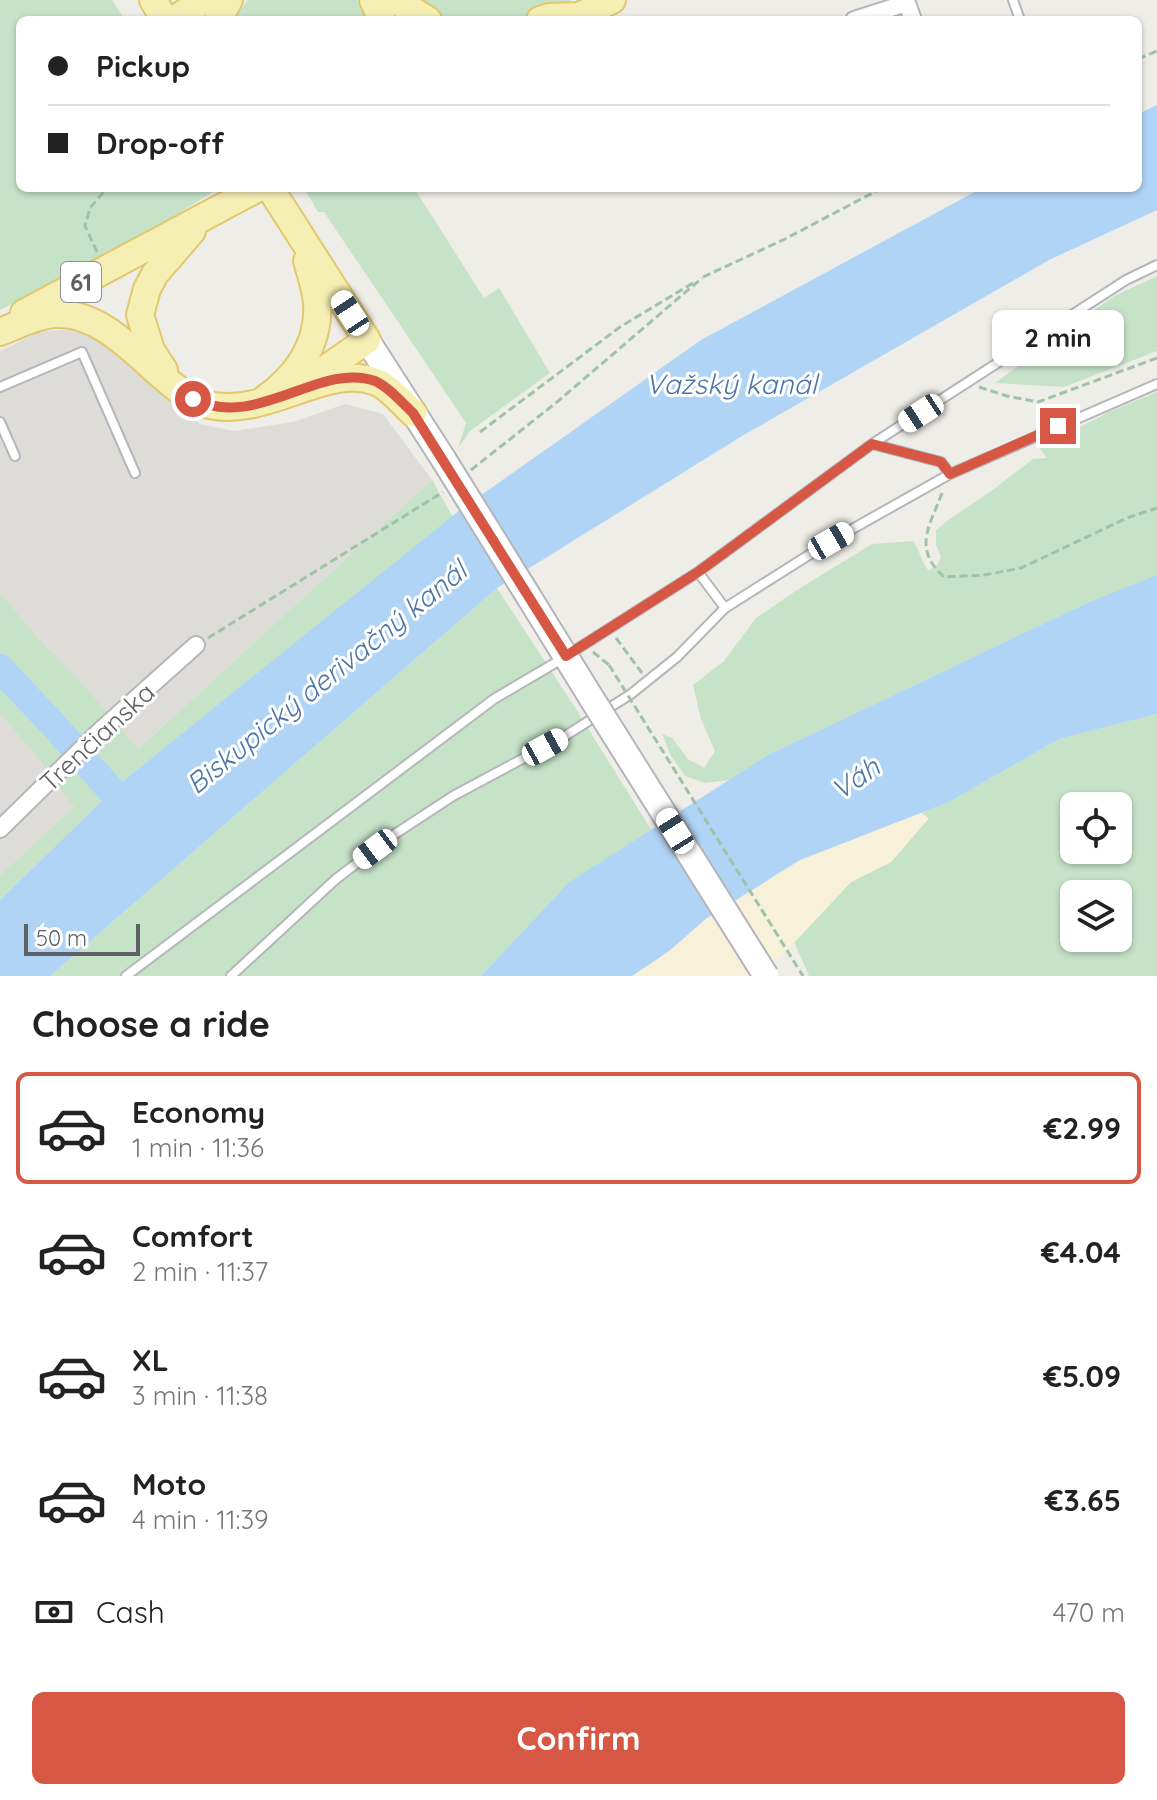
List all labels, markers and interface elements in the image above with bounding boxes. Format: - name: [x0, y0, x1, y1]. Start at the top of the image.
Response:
- text: Pickup: [96, 47, 190, 85]
- text: Drop-off: [96, 124, 224, 162]
- road number: 61: [61, 262, 101, 302]
- car: [327, 286, 373, 340]
- callout: 2 min: [992, 310, 1124, 366]
- text: 2 min: [1024, 321, 1092, 354]
- water label: Važský kanál: [645, 366, 820, 401]
- route start: [175, 381, 211, 417]
- car: [894, 390, 948, 436]
- route end: [1040, 408, 1076, 444]
- car: [804, 519, 858, 563]
- water label: Biskupický derivačný kanál: [179, 551, 476, 801]
- street label: Trenčianska: [33, 676, 161, 798]
- car: [518, 725, 572, 769]
- water label: Váh: [824, 748, 887, 807]
- map controls: [1060, 792, 1132, 952]
- button: locate: [1060, 792, 1132, 864]
- car: [652, 804, 698, 858]
- car: [349, 825, 401, 873]
- button: layers: [1060, 880, 1132, 952]
- scale bar: [24, 920, 140, 956]
- text: 50 m: [36, 924, 87, 952]
- text: Choose a ride: [32, 1001, 270, 1046]
- icon: car: [36, 1092, 108, 1164]
- text: Economy: [132, 1093, 265, 1131]
- text: €2.99: [1044, 1109, 1121, 1147]
- text: 1 min · 11:36: [132, 1131, 264, 1164]
- icon: car: [36, 1216, 108, 1288]
- text: Comfort: [132, 1217, 253, 1255]
- text: €4.04: [1041, 1233, 1121, 1271]
- text: 2 min · 11:37: [132, 1255, 268, 1288]
- icon: car: [36, 1340, 108, 1412]
- text: XL: [132, 1341, 169, 1379]
- text: €5.09: [1043, 1357, 1121, 1395]
- text: 3 min · 11:38: [132, 1379, 268, 1412]
- icon: car: [36, 1464, 108, 1536]
- text: Moto: [132, 1465, 206, 1503]
- text: €3.65: [1045, 1481, 1121, 1519]
- text: 4 min · 11:39: [132, 1503, 269, 1536]
- icon: cash: [32, 1590, 76, 1634]
- text: Cash: [96, 1593, 165, 1631]
- text: 470 m: [1052, 1596, 1125, 1629]
- button: Confirm: [32, 1692, 1125, 1784]

